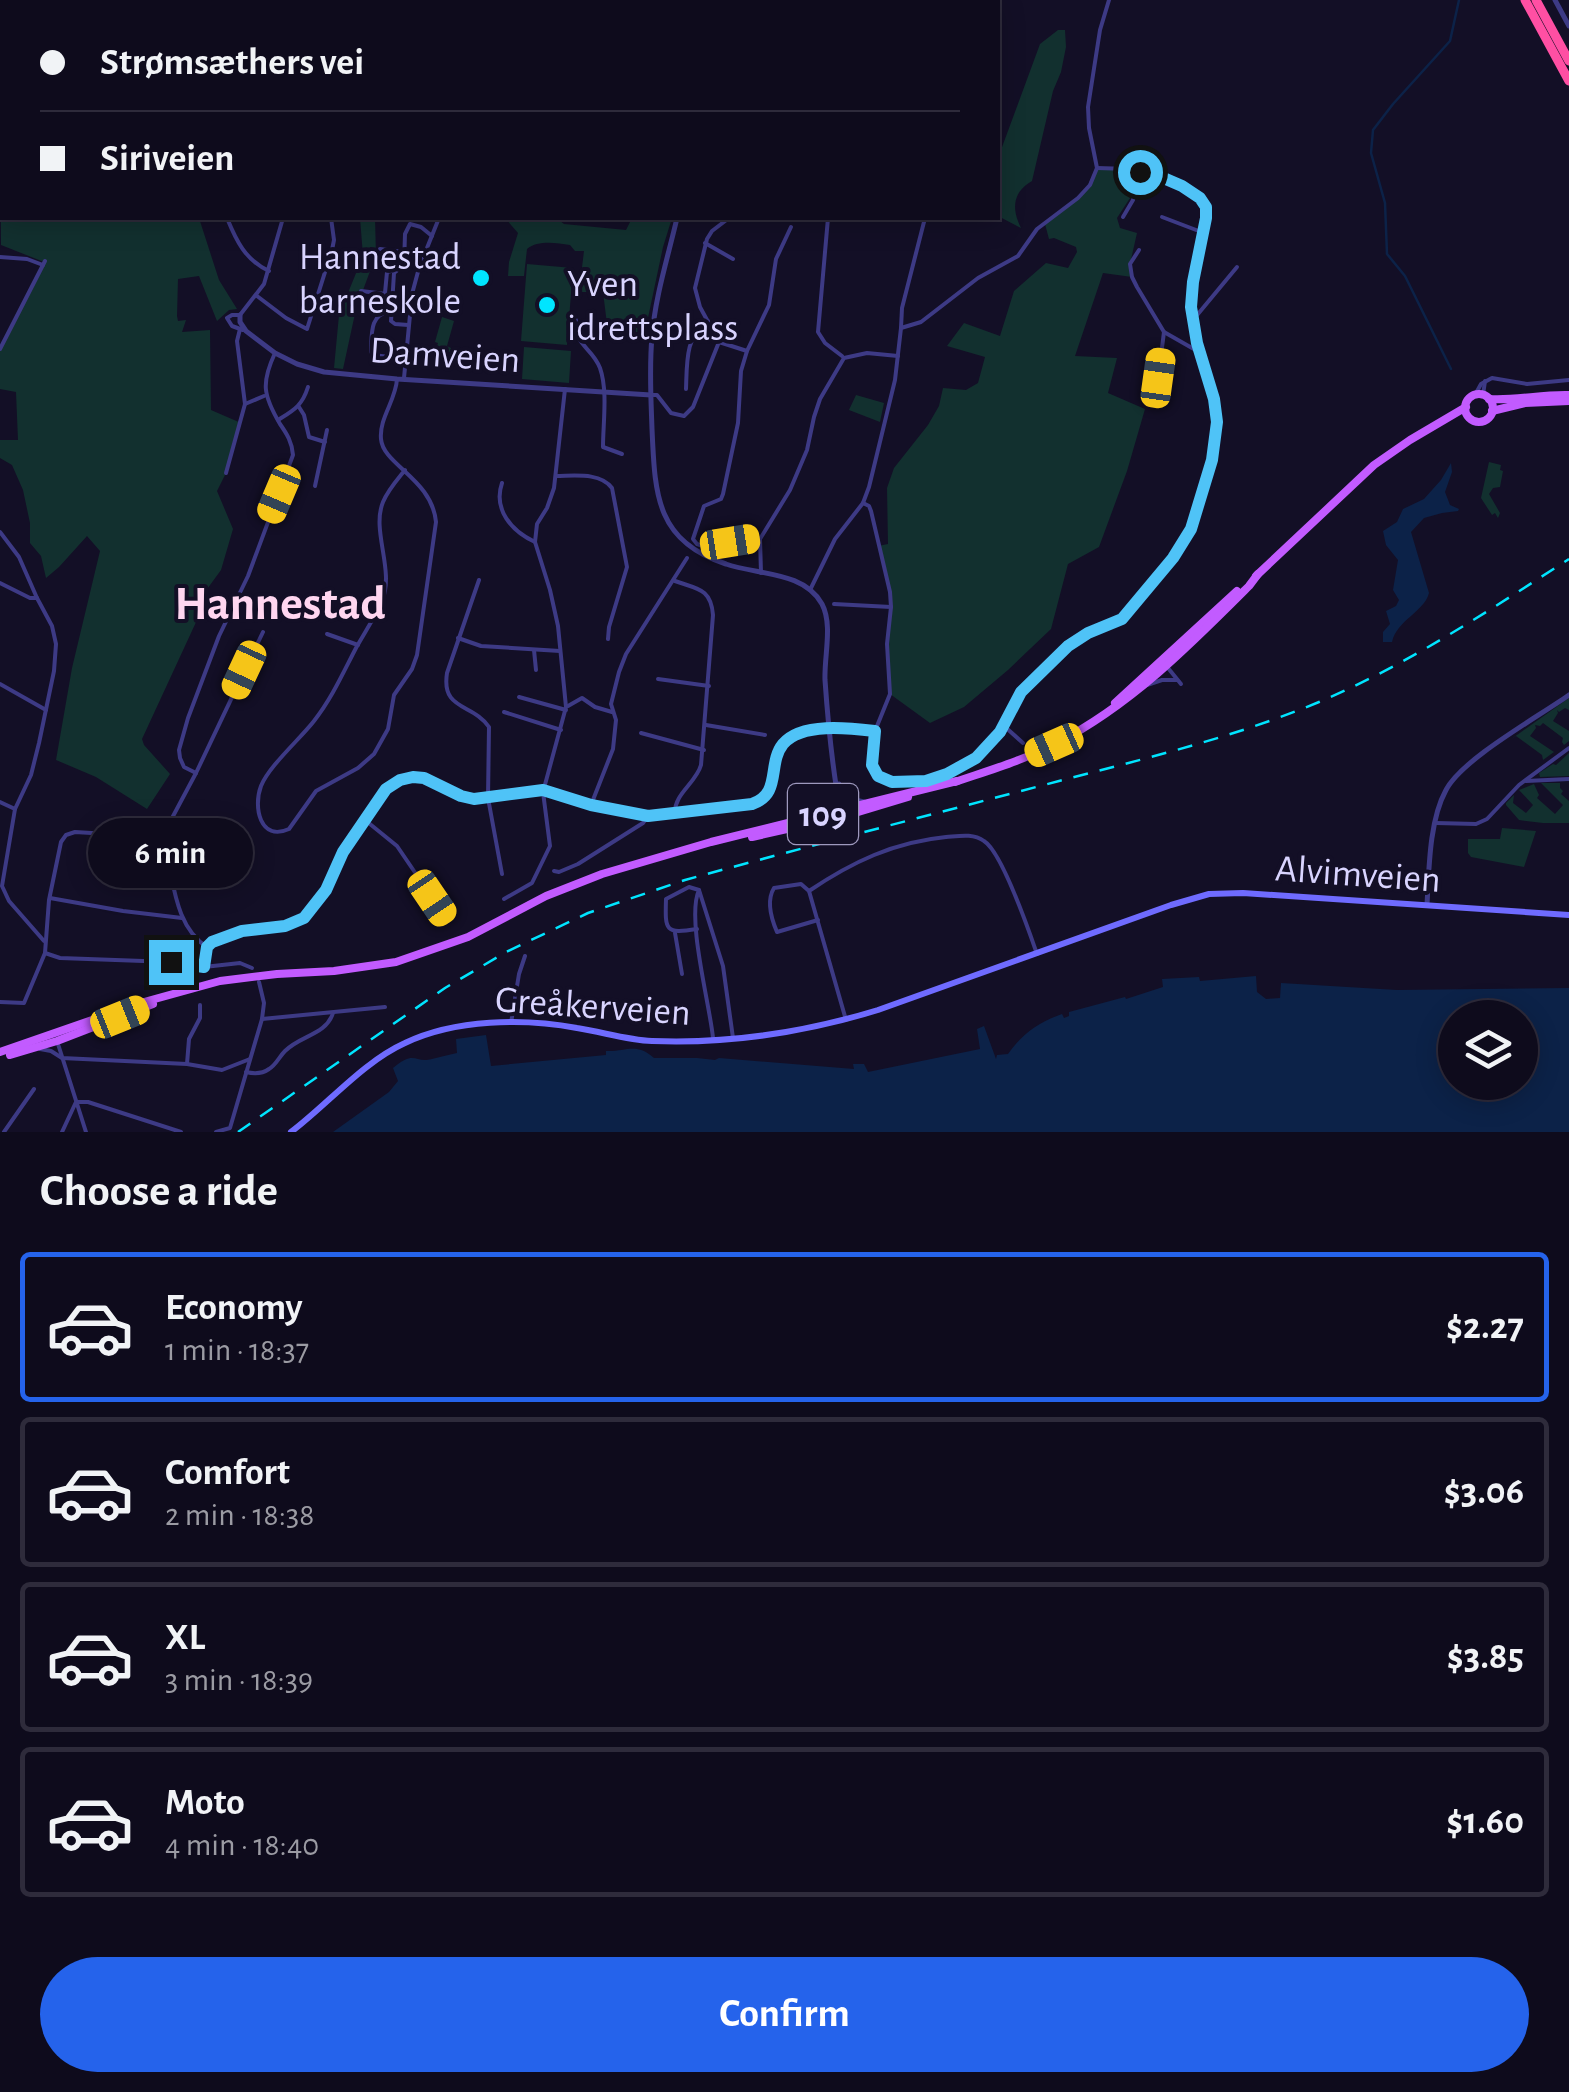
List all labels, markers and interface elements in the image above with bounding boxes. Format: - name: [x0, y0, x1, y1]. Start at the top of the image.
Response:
- text: Strømsæthers vei: [100, 44, 364, 82]
- text: Siriveien: [100, 140, 234, 178]
- route start: [1118, 150, 1163, 195]
- place label: Hannestad barneskole: [299, 239, 461, 321]
- place label: Yven idrettsplass: [567, 266, 738, 348]
- marker: Hannestad barneskole: [470, 267, 492, 289]
- marker: Yven idrettsplass: [536, 294, 558, 316]
- street label: Damveien: [368, 332, 521, 380]
- car: [1139, 346, 1177, 410]
- car: [253, 461, 305, 527]
- car: [698, 522, 762, 562]
- district label: Hannestad: [174, 581, 386, 629]
- car: [218, 636, 270, 704]
- car: [1020, 719, 1088, 771]
- road number: 109: [788, 784, 858, 844]
- callout: 6 min: [89, 817, 254, 887]
- text: 6 min: [135, 837, 206, 869]
- street label: Alvimveien: [1274, 850, 1442, 900]
- car: [403, 865, 461, 931]
- route end: [149, 940, 194, 985]
- street label: Greåkerveien: [494, 981, 692, 1033]
- car: [87, 992, 153, 1042]
- map controls: [1438, 1000, 1538, 1100]
- button: layers: [1438, 1000, 1538, 1100]
- text: Choose a ride: [40, 1169, 278, 1214]
- icon: car: [45, 1282, 135, 1372]
- text: Economy: [165, 1289, 303, 1327]
- text: $2.27: [1446, 1308, 1524, 1346]
- text: 1 min · 18:37: [165, 1334, 309, 1366]
- icon: car: [45, 1447, 135, 1537]
- text: Comfort: [165, 1454, 290, 1492]
- text: $3.06: [1444, 1473, 1524, 1511]
- text: 2 min · 18:38: [165, 1499, 314, 1531]
- icon: car: [45, 1612, 135, 1702]
- text: XL: [165, 1619, 205, 1657]
- text: $3.85: [1447, 1638, 1524, 1676]
- text: 3 min · 18:39: [165, 1664, 313, 1696]
- icon: car: [45, 1777, 135, 1867]
- text: Moto: [165, 1784, 245, 1822]
- text: $1.60: [1446, 1803, 1524, 1841]
- text: 4 min · 18:40: [165, 1829, 319, 1861]
- button: Confirm: [40, 1957, 1529, 2072]

